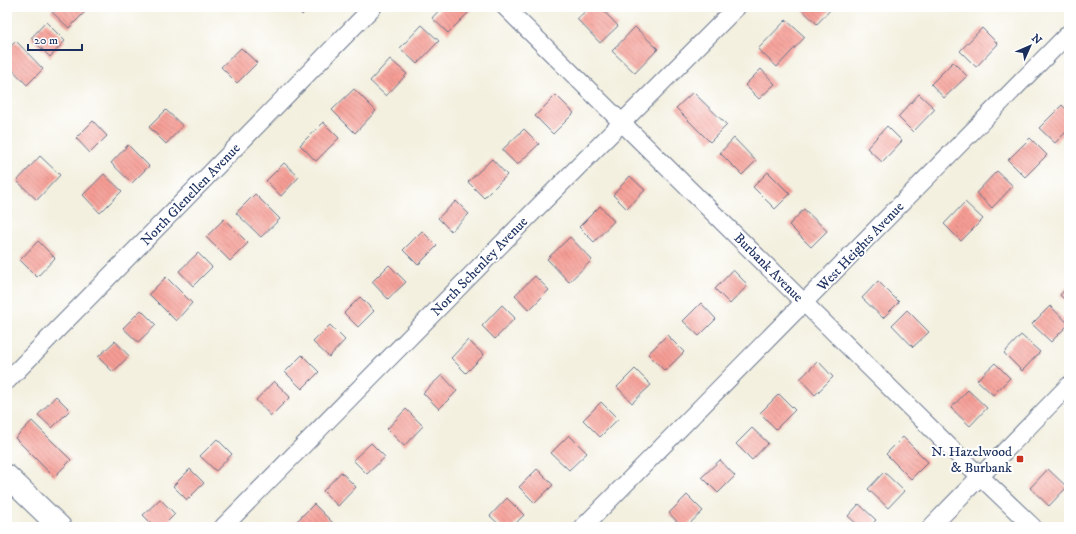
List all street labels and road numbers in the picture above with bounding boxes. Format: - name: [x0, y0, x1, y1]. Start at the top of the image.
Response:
- street label: North Glenellen Avenue: [137, 140, 244, 250]
- street label: West Heights Avenue: [813, 198, 908, 296]
- street label: North Schenley Avenue: [427, 213, 532, 320]
- street label: Burbank Avenue: [730, 229, 807, 306]

